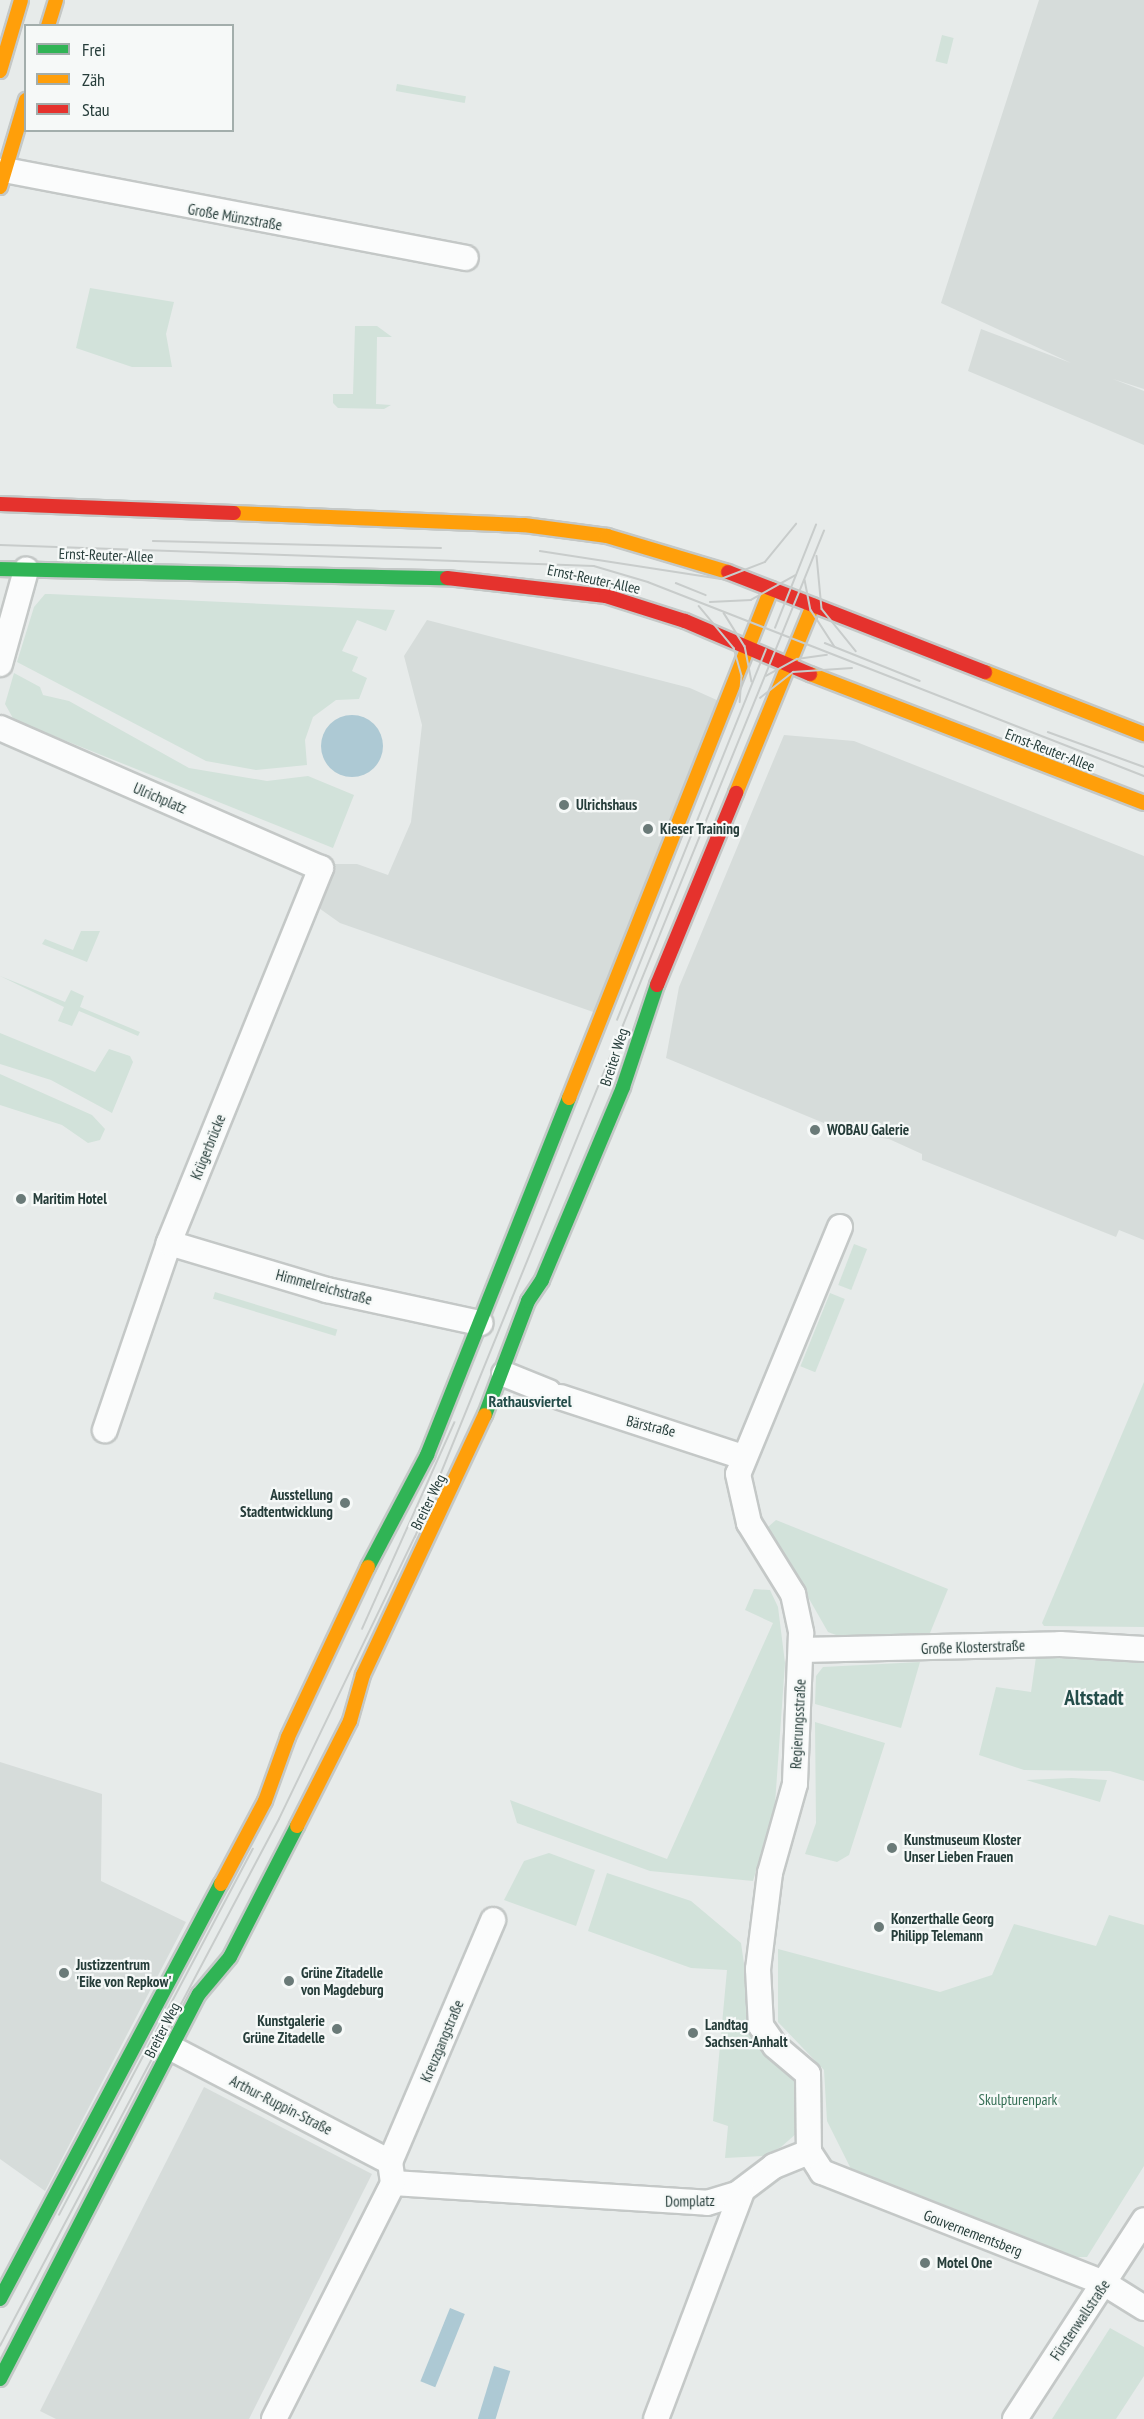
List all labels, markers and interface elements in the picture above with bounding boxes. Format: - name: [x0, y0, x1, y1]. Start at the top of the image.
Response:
- legend: [24, 24, 234, 132]
- text: Frei: [82, 38, 106, 61]
- text: Zäh: [82, 68, 105, 91]
- text: Stau: [82, 98, 110, 121]
- street label: Große Münzstraße: [186, 200, 284, 234]
- street label: Ernst-Reuter-Allee: [58, 544, 154, 566]
- street label: Ernst-Reuter-Allee: [546, 560, 642, 598]
- street label: Ernst-Reuter-Allee: [1003, 725, 1097, 775]
- street label: Ulrichplatz: [131, 779, 189, 817]
- place label: Ulrichshaus: [576, 796, 637, 814]
- marker: Ulrichshaus: [557, 798, 571, 812]
- place label: Kieser Training: [660, 820, 740, 838]
- marker: Kieser Training: [641, 822, 655, 836]
- street label: Breiter Weg: [596, 1026, 632, 1088]
- street label: Krügerbrücke: [187, 1112, 229, 1182]
- place label: WOBAU Galerie: [827, 1121, 909, 1139]
- marker: WOBAU Galerie: [808, 1123, 822, 1137]
- place label: Maritim Hotel: [33, 1190, 107, 1208]
- marker: Maritim Hotel: [14, 1192, 28, 1206]
- street label: Himmelreichstraße: [274, 1266, 374, 1308]
- district label: Rathausviertel: [488, 1391, 572, 1411]
- street label: Bärstraße: [625, 1412, 677, 1440]
- street label: Breiter Weg: [407, 1471, 449, 1533]
- place label: Ausstellung Stadtentwicklung: [240, 1485, 333, 1520]
- marker: Ausstellung Stadtentwicklung: [338, 1496, 352, 1510]
- street label: Große Klosterstraße: [921, 1636, 1025, 1658]
- street label: Regierungsstraße: [787, 1678, 809, 1770]
- district label: Altstadt: [1064, 1685, 1124, 1711]
- place label: Kunstmuseum Kloster Unser Lieben Frauen: [904, 1830, 1021, 1865]
- marker: Kunstmuseum Kloster Unser Lieben Frauen: [885, 1841, 899, 1855]
- place label: Konzerthalle Georg Philipp Telemann: [891, 1909, 994, 1944]
- marker: Konzerthalle Georg Philipp Telemann: [872, 1920, 886, 1934]
- place label: Justizzentrum 'Eike von Repkow': [76, 1955, 172, 1990]
- place label: Grüne Zitadelle von Magdeburg: [301, 1963, 384, 1998]
- marker: Justizzentrum 'Eike von Repkow': [57, 1966, 71, 1980]
- marker: Grüne Zitadelle von Magdeburg: [282, 1974, 296, 1988]
- street label: Kreuzgangstraße: [417, 1997, 467, 2085]
- street label: Breiter Weg: [140, 1999, 184, 2061]
- place label: Kunstgalerie Grüne Zitadelle: [243, 2011, 325, 2046]
- place label: Landtag Sachsen-Anhalt: [705, 2015, 788, 2050]
- marker: Kunstgalerie Grüne Zitadelle: [330, 2022, 344, 2036]
- marker: Landtag Sachsen-Anhalt: [686, 2026, 700, 2040]
- street label: Arthur-Ruppin-Straße: [227, 2071, 335, 2139]
- park label: Skulpturenpark: [979, 2091, 1057, 2109]
- street label: Domplatz: [665, 2192, 715, 2210]
- street label: Gouvernementsberg: [921, 2206, 1025, 2260]
- place label: Motel One: [937, 2254, 993, 2272]
- marker: Motel One: [918, 2256, 932, 2270]
- street label: Fürstenwallstraße: [1046, 2276, 1114, 2364]

